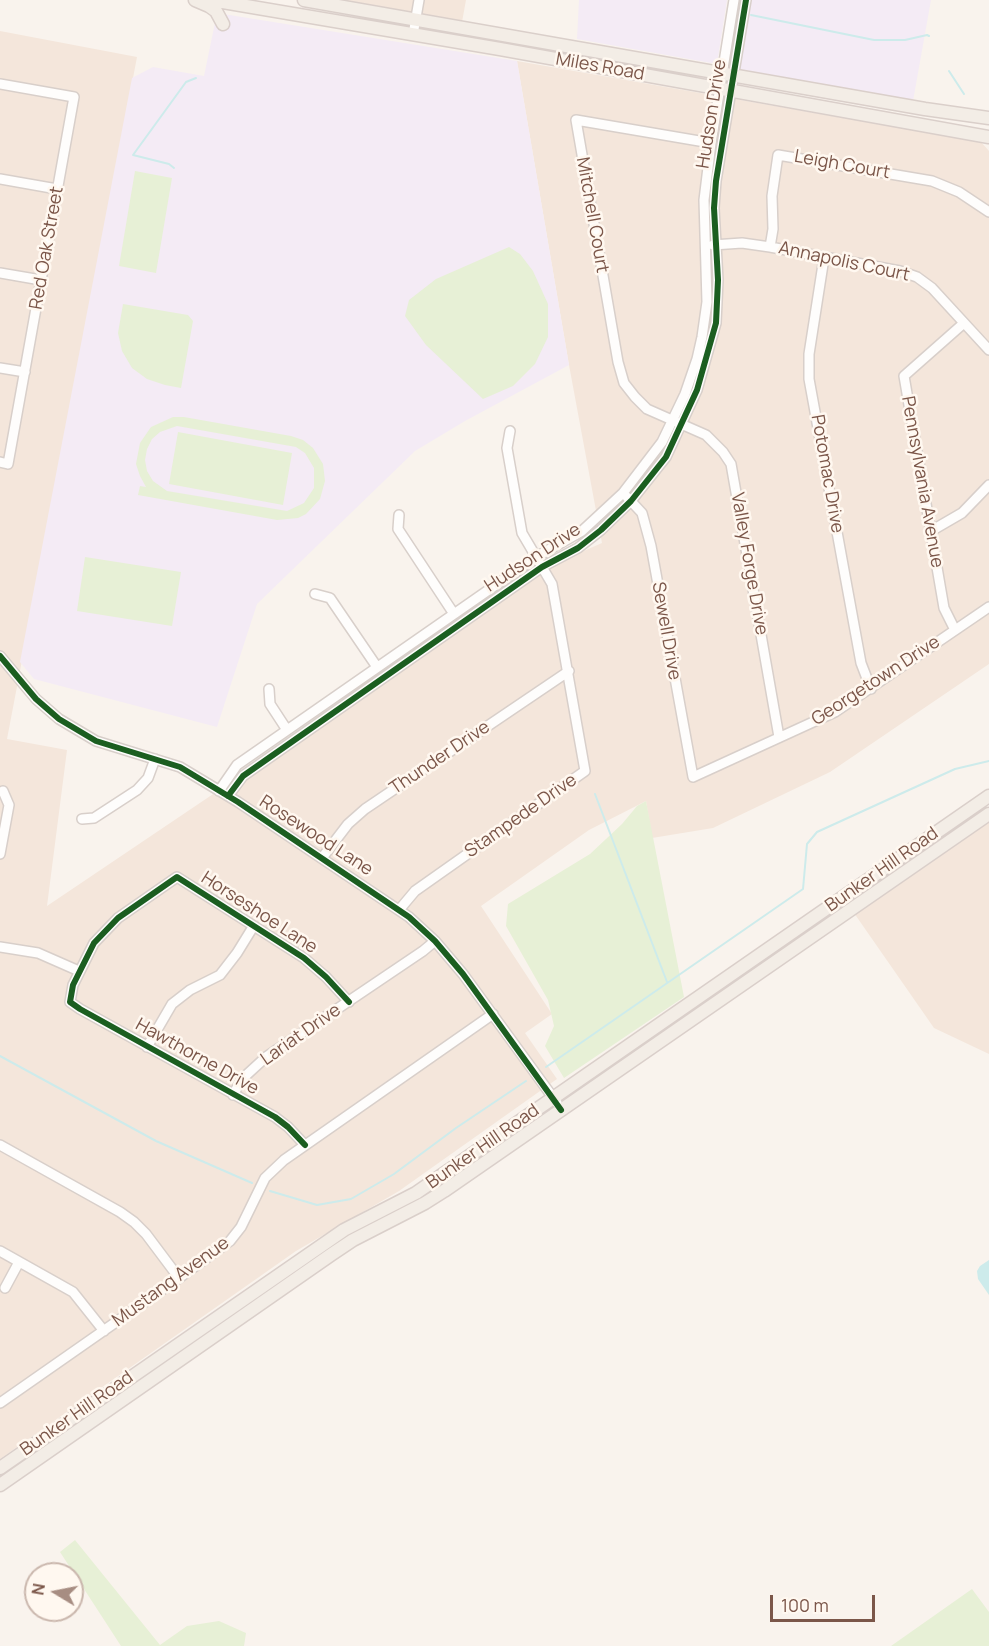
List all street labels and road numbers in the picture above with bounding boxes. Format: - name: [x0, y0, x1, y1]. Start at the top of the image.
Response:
- street label: Miles Road: [554, 49, 646, 85]
- street label: Hudson Drive: [693, 58, 731, 170]
- street label: Leigh Court: [792, 146, 892, 184]
- street label: Mitchell Court: [571, 155, 613, 275]
- street label: Red Oak Street: [26, 185, 68, 311]
- street label: Annapolis Court: [776, 238, 912, 286]
- street label: Pennsylvania Avenue: [896, 394, 948, 570]
- street label: Potomac Drive: [806, 413, 848, 535]
- street label: Valley Forge Drive: [726, 491, 772, 637]
- street label: Hudson Drive: [481, 519, 585, 597]
- street label: Sewell Drive: [647, 580, 685, 682]
- street label: Georgetown Drive: [808, 632, 944, 730]
- street label: Thunder Drive: [386, 717, 494, 799]
- street label: Stampede Drive: [461, 769, 581, 863]
- street label: Rosewood Lane: [255, 791, 377, 881]
- street label: Bunker Hill Road: [821, 823, 943, 917]
- street label: Horseshoe Lane: [197, 867, 321, 959]
- street label: Lariat Drive: [257, 1000, 345, 1070]
- street label: Hawthorne Drive: [132, 1014, 262, 1100]
- street label: Bunker Hill Road: [422, 1100, 544, 1194]
- street label: Mustang Avenue: [108, 1232, 234, 1332]
- street label: Bunker Hill Road: [16, 1367, 138, 1461]

